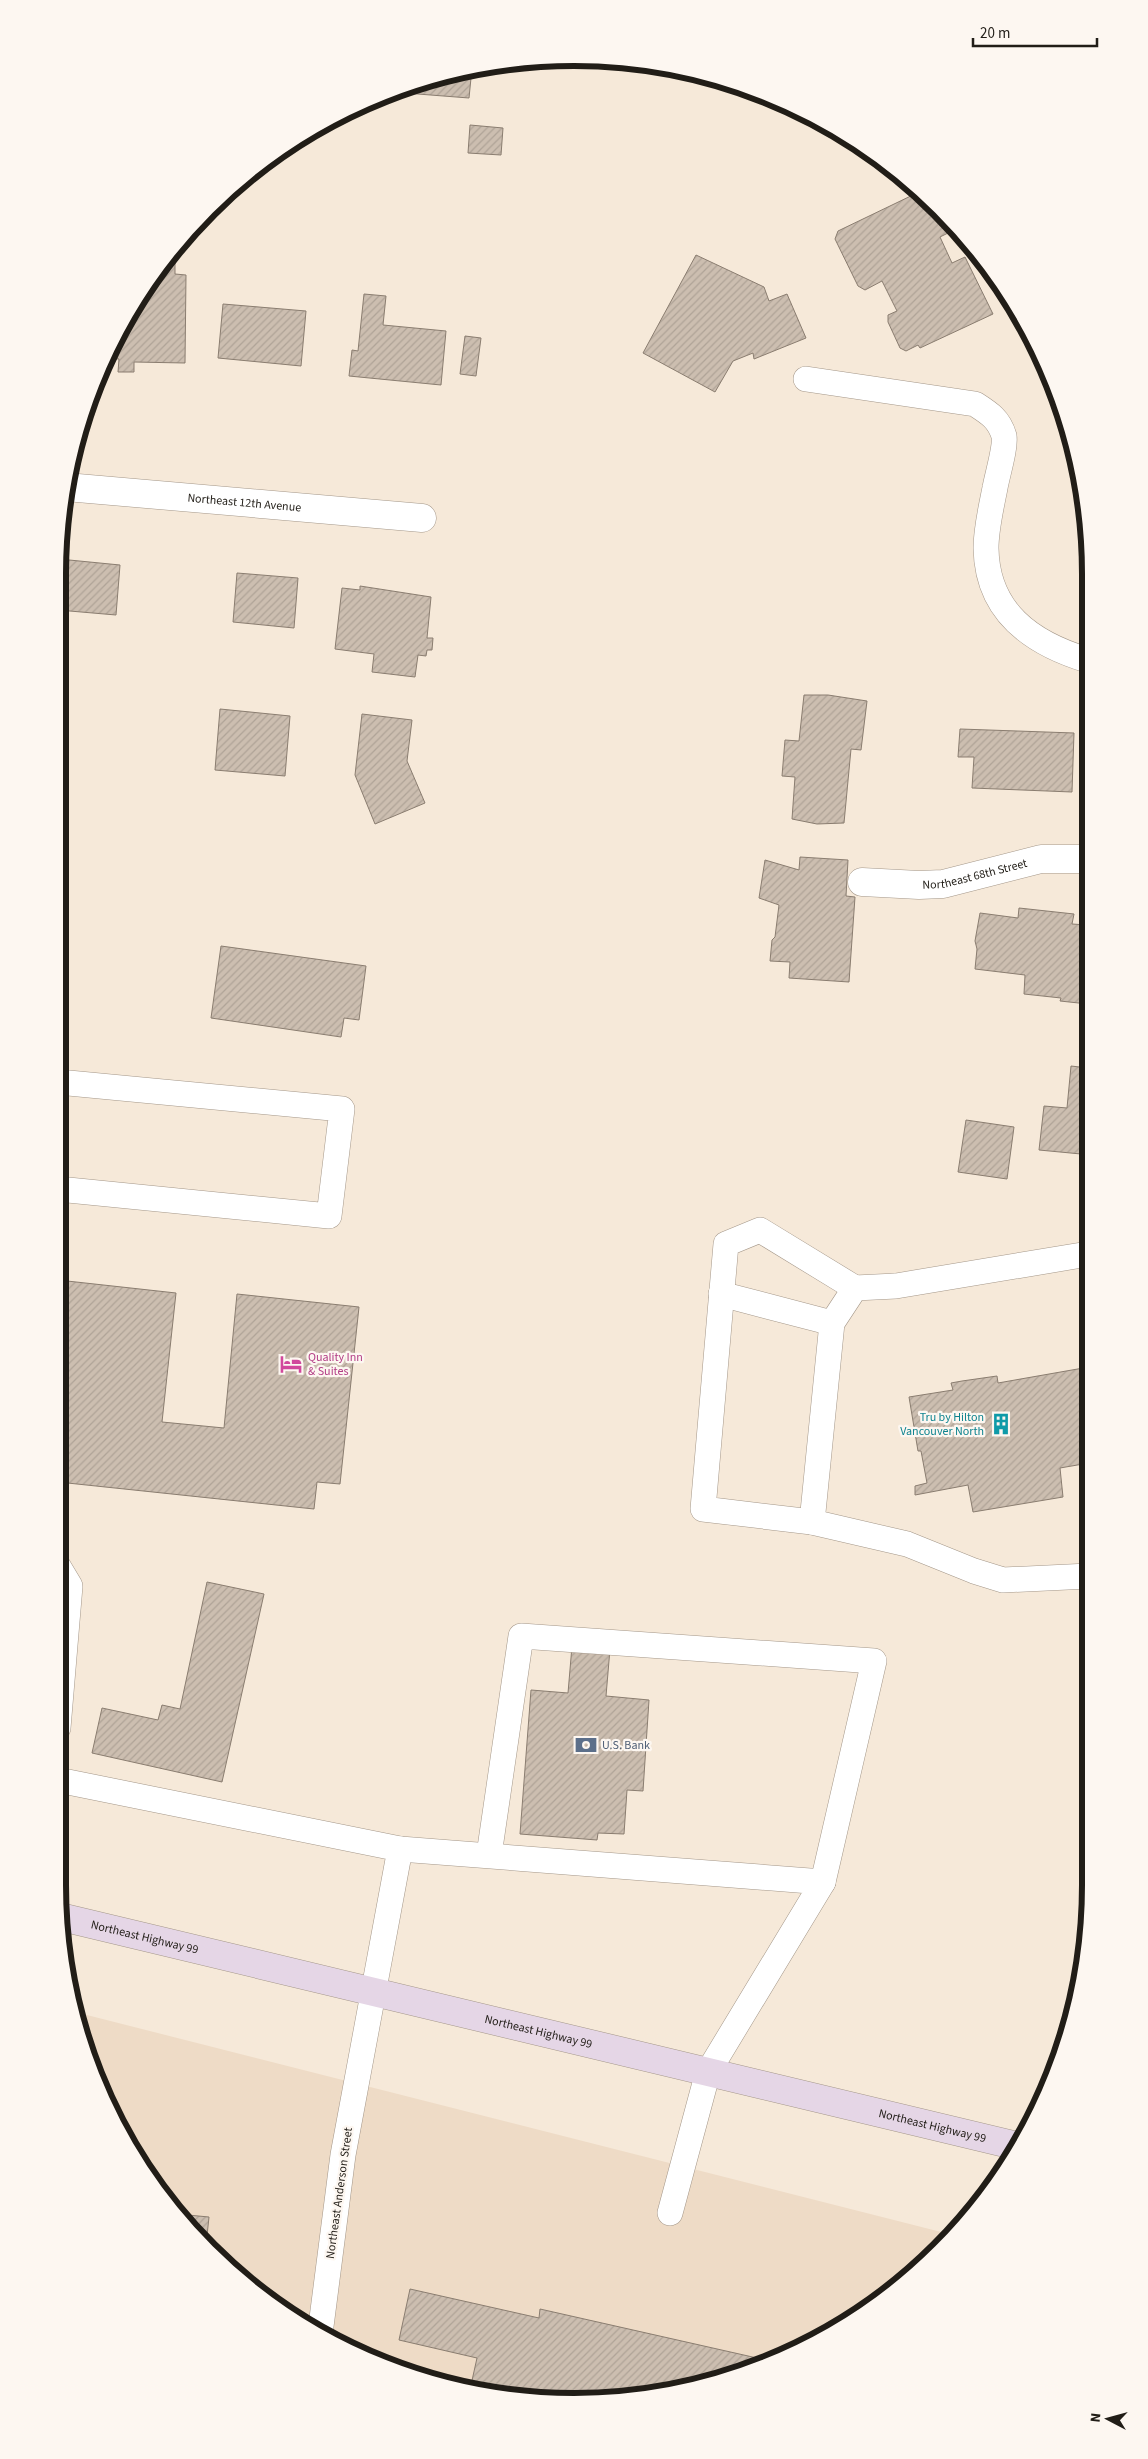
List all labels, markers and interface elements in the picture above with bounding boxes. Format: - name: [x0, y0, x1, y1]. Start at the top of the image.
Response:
- scale bar: [973, 15, 1097, 47]
- text: 20 m: [980, 23, 1010, 44]
- street label: Northeast 12th Avenue: [187, 490, 302, 516]
- street label: Northeast 68th Street: [922, 855, 1029, 894]
- place label: Quality Inn & Suites: [308, 1349, 363, 1380]
- hotel icon: Quality Inn & Suites: [278, 1351, 304, 1377]
- place label: Tru by Hilton Vancouver North: [900, 1409, 984, 1440]
- building icon: Tru by Hilton Vancouver North: [988, 1411, 1014, 1437]
- bank icon: U.S. Bank: [573, 1732, 599, 1758]
- place label: U.S. Bank: [602, 1737, 650, 1754]
- street label: Northeast Highway 99: [89, 1916, 200, 1959]
- street label: Northeast Highway 99: [483, 2011, 594, 2053]
- street label: Northeast Highway 99: [877, 2105, 988, 2147]
- street label: Northeast Anderson Street: [322, 2126, 357, 2260]
- north arrow: [1083, 2394, 1133, 2444]
- text: N: [1086, 2412, 1106, 2423]

